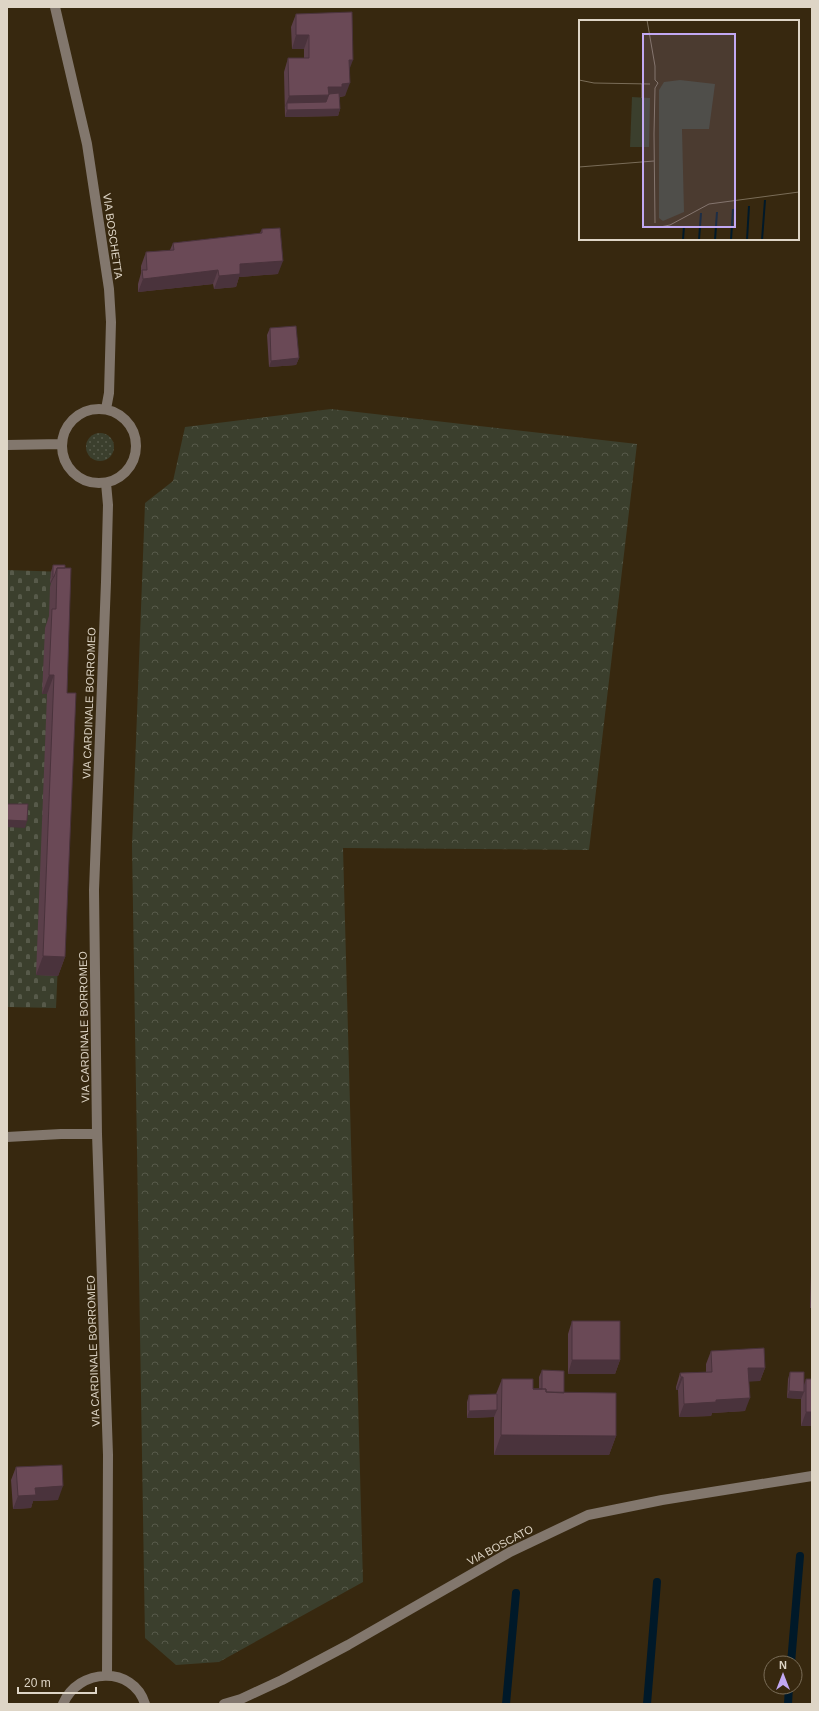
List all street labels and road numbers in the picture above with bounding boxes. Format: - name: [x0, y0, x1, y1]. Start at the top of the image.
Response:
- street label: VIA BOSCHETTA: [101, 192, 125, 280]
- street label: VIA CARDINALE BORROMEO: [80, 627, 98, 779]
- street label: VIA CARDINALE BORROMEO: [77, 951, 91, 1103]
- street label: VIA CARDINALE BORROMEO: [84, 1275, 102, 1427]
- street label: VIA BOSCATO: [465, 1522, 535, 1567]

